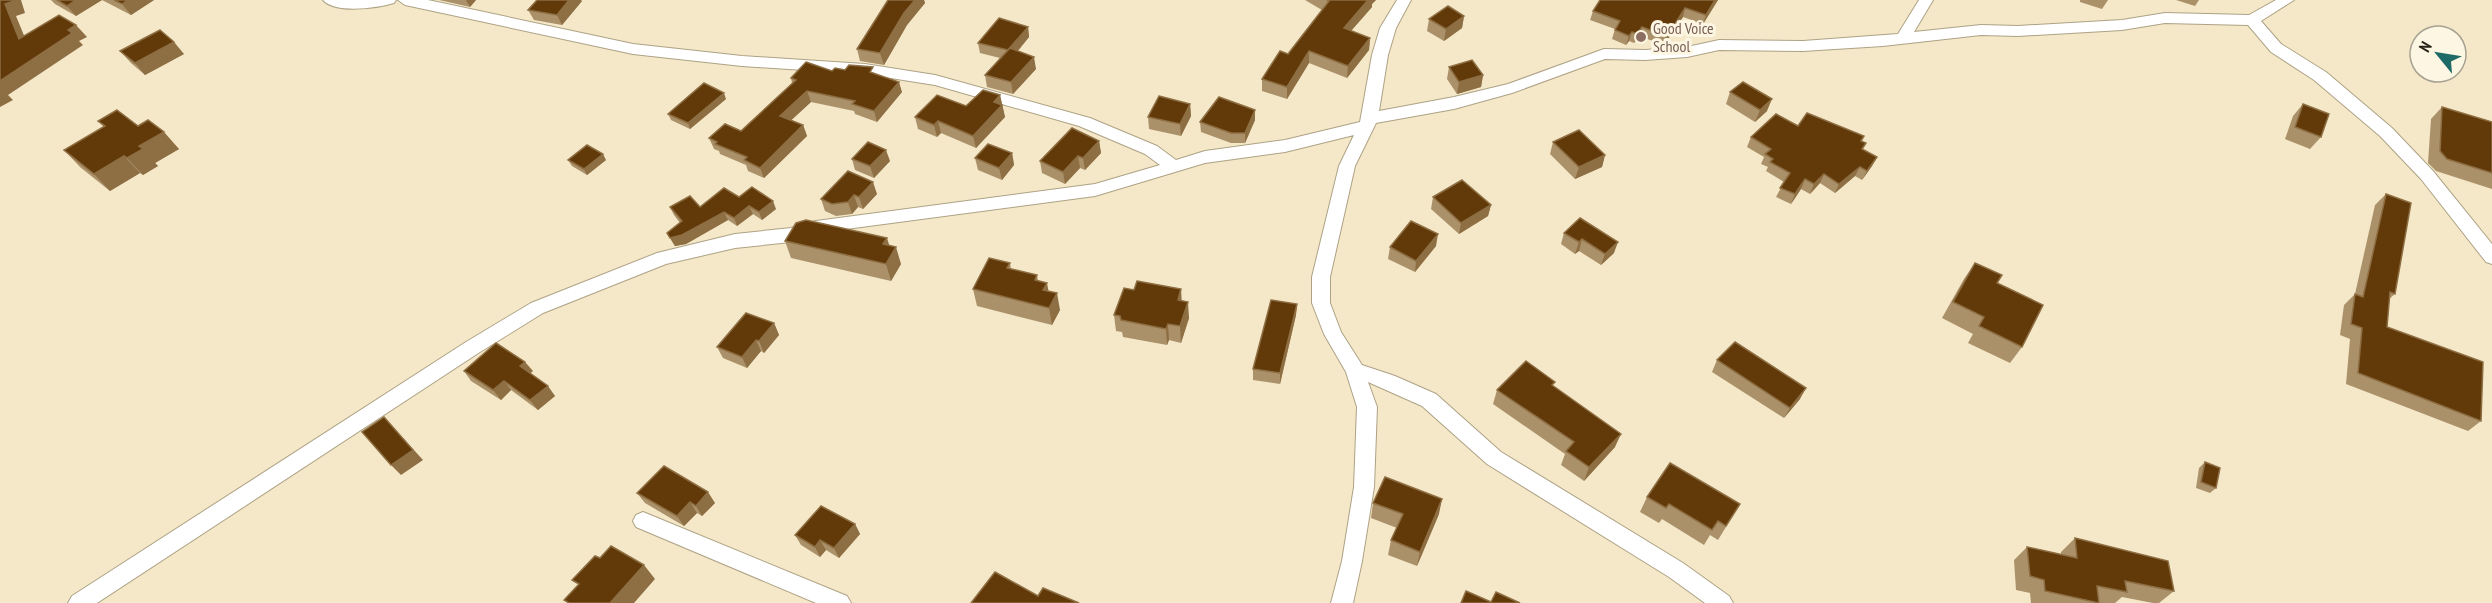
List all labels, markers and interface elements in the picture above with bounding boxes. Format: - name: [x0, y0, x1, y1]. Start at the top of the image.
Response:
- place label: Good Voice School: [1653, 18, 1714, 56]
- north arrow: [2408, 24, 2468, 84]
- marker: Good Voice School: [1634, 30, 1648, 44]
- text: N: [2414, 38, 2436, 55]

